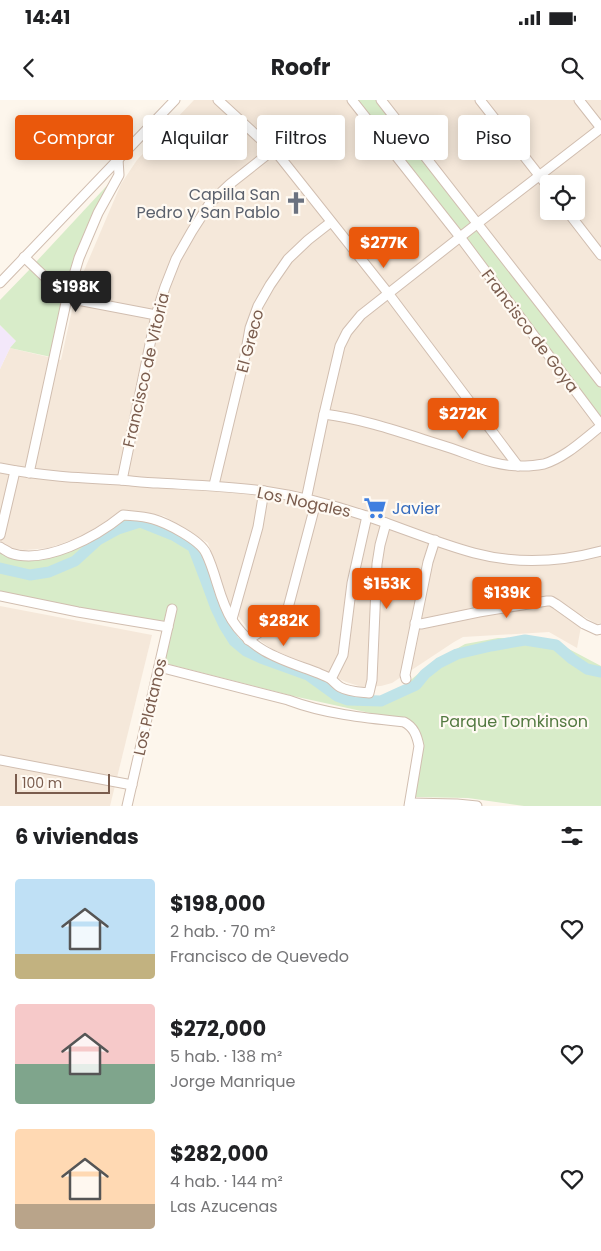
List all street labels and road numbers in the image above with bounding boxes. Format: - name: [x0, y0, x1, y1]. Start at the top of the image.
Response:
- street label: Francisco de Goya: [476, 265, 584, 397]
- street label: Francisco de Vitoria: [117, 291, 175, 449]
- street label: El Greco: [231, 307, 269, 375]
- street label: Los Nogales: [255, 481, 353, 523]
- street label: Los Platanos: [128, 656, 172, 758]

